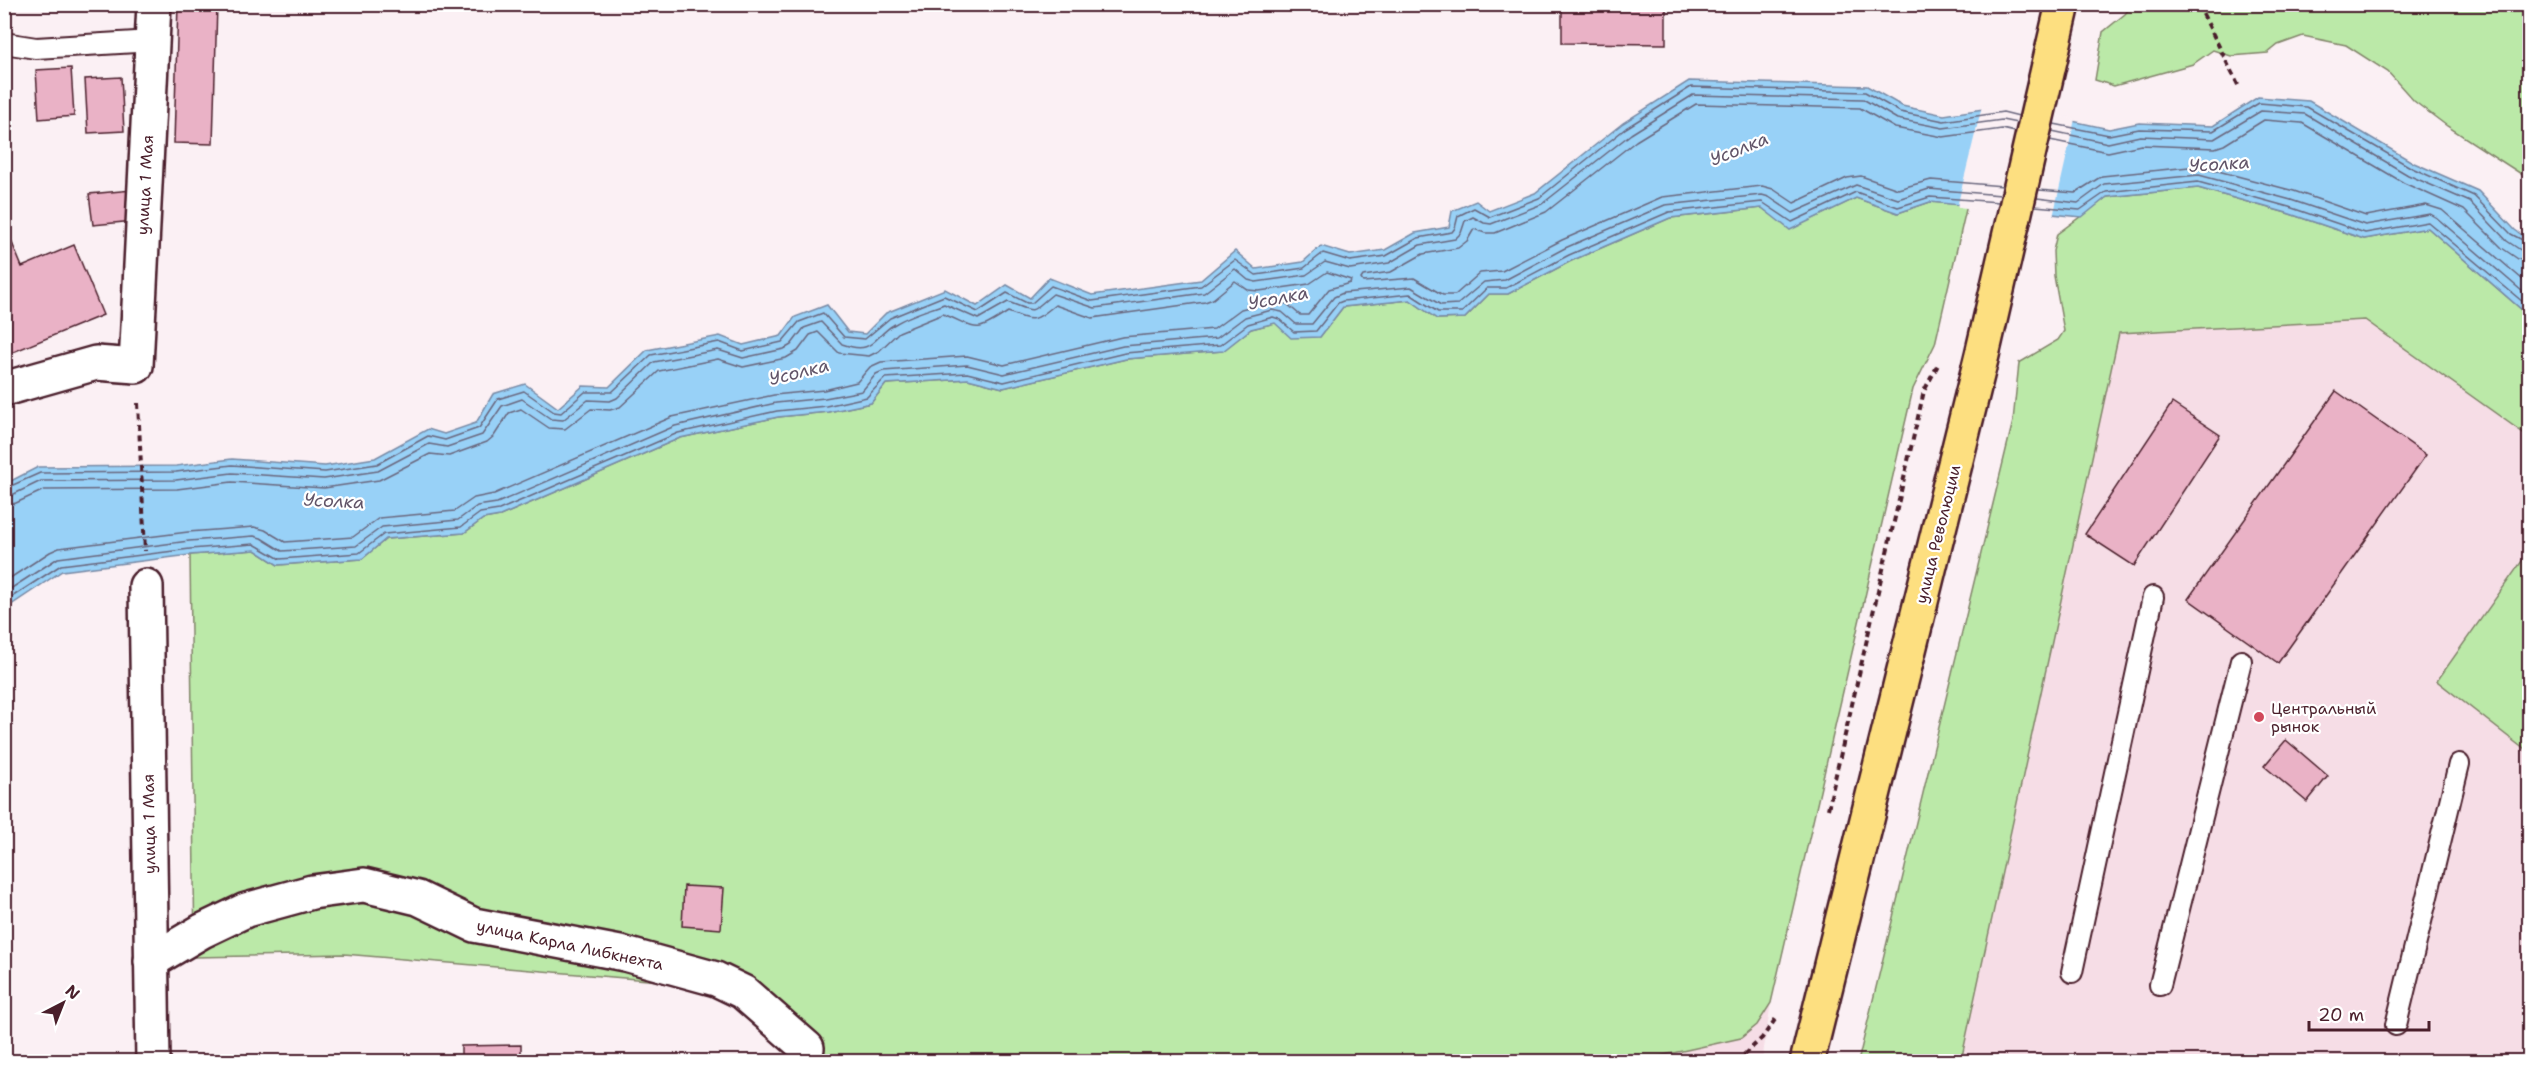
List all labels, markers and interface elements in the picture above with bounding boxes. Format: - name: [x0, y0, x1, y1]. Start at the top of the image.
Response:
- water label: Усолка: [1706, 126, 1772, 172]
- street label: улица 1 Мая: [132, 134, 158, 236]
- water label: Усолка: [2188, 150, 2250, 178]
- water label: Усолка: [1246, 280, 1310, 316]
- water label: Усолка: [766, 353, 832, 391]
- street label: улица Революции: [1911, 462, 1965, 606]
- water label: Усолка: [303, 487, 365, 515]
- place label: Центральный рынок: [2271, 698, 2376, 737]
- marker: Центральный рынок: [2252, 710, 2266, 724]
- street label: улица 1 Мая: [138, 774, 160, 874]
- street label: улица Карла Либкнехта: [475, 915, 665, 975]
- north arrow: [33, 973, 93, 1033]
- text: N: [61, 980, 84, 1004]
- scale bar: [2309, 994, 2429, 1032]
- text: 20 m: [2318, 1003, 2364, 1027]

